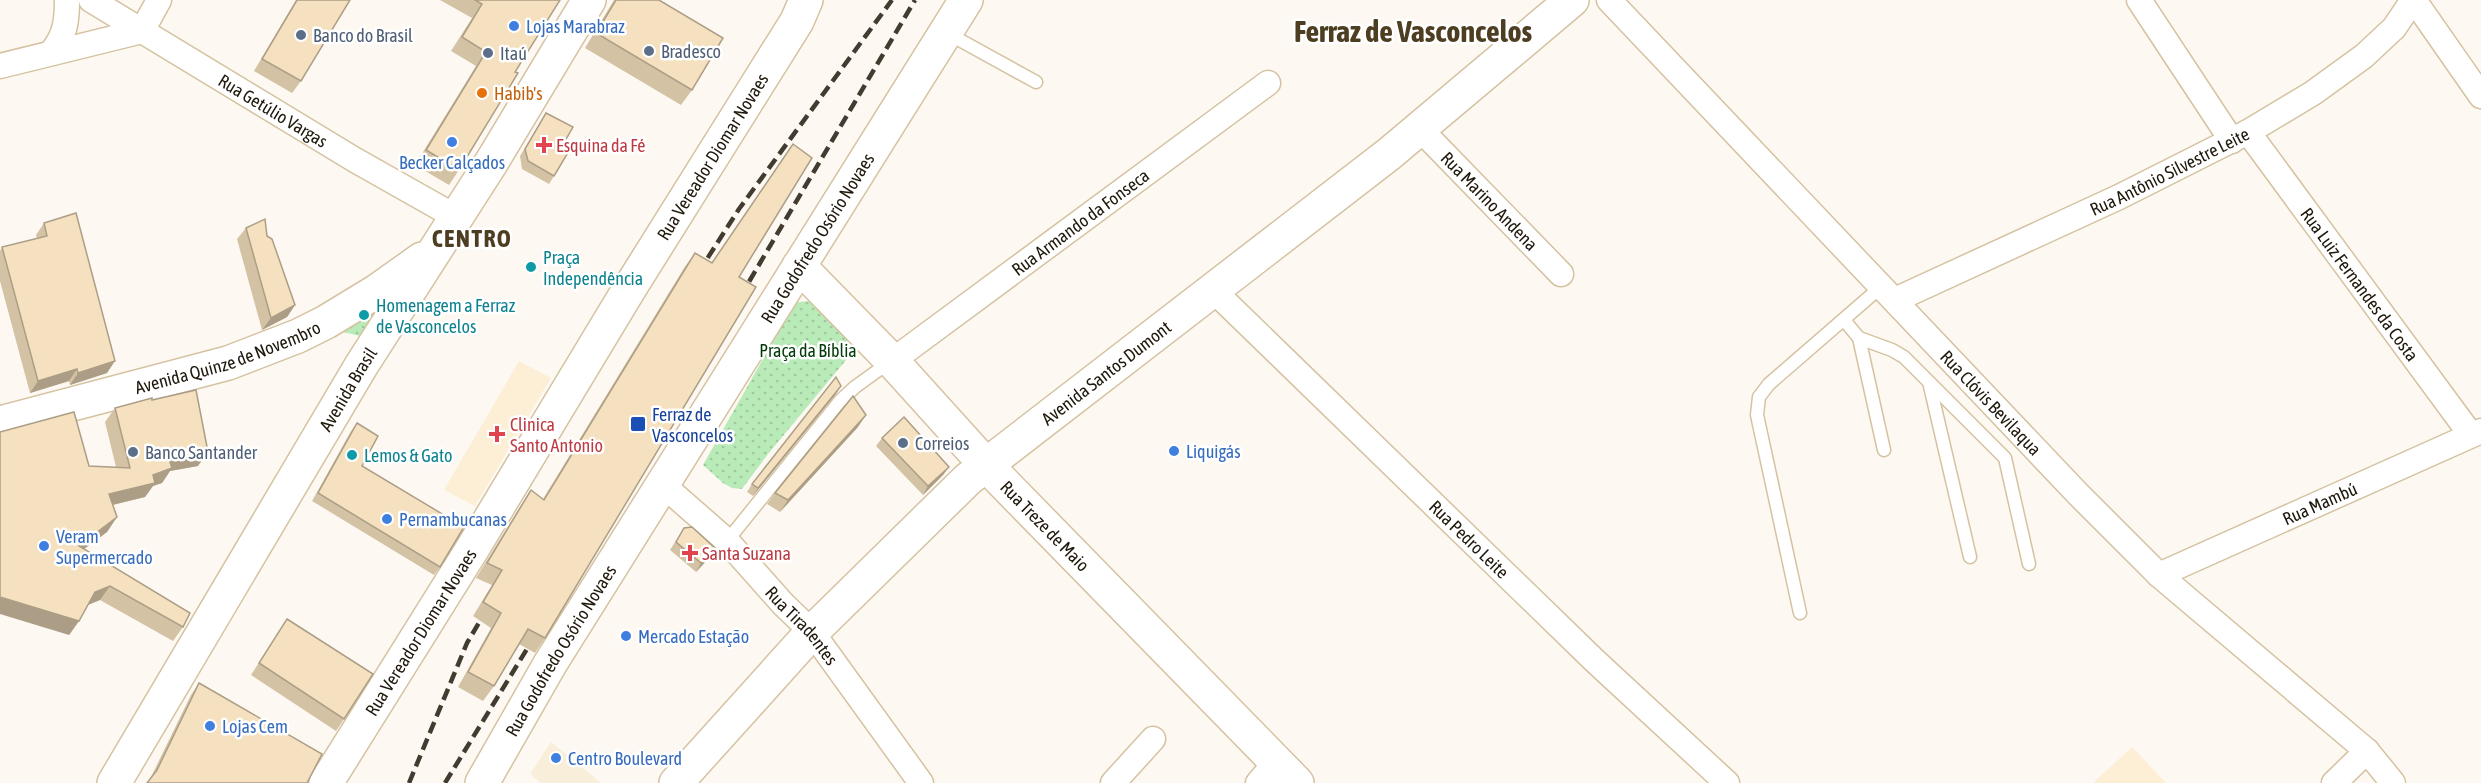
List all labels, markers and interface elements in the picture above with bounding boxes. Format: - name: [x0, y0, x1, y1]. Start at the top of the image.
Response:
- district label: Ferraz de Vasconcelos: [1294, 14, 1532, 48]
- place label: Lojas Marabraz: [526, 16, 625, 37]
- marker: Lojas Marabraz: [507, 19, 521, 33]
- place label: Banco do Brasil: [313, 25, 413, 46]
- marker: Banco do Brasil: [294, 28, 308, 42]
- place label: Bradesco: [661, 41, 721, 62]
- place label: Itaú: [500, 43, 527, 64]
- marker: Bradesco: [642, 44, 656, 58]
- marker: Itaú: [481, 46, 495, 60]
- street label: Rua Getúlio Vargas: [215, 69, 331, 151]
- street label: Rua Vereador Diomar Novaes: [652, 69, 772, 244]
- place label: Habib's: [494, 83, 543, 104]
- marker: Habib's: [475, 86, 489, 100]
- street label: Rua Antônio Silvestre Leite: [2086, 123, 2252, 220]
- marker: Becker Calçados: [445, 135, 459, 149]
- place label: Esquina da Fé: [556, 135, 645, 156]
- marker: Esquina da Fé: [537, 138, 551, 152]
- street label: Rua Marino Andena: [1437, 147, 1542, 254]
- street label: Rua Godofredo Osório Novaes: [756, 149, 878, 327]
- place label: Becker Calçados: [399, 152, 505, 173]
- street label: Rua Armando da Fonseca: [1007, 164, 1153, 279]
- street label: Rua Luiz Fernandes da Costa: [2297, 203, 2423, 365]
- district label: CENTRO: [432, 225, 512, 252]
- place label: Praça Independência: [543, 247, 643, 289]
- marker: Praça Independência: [524, 260, 538, 274]
- place label: Homenagem a Ferraz de Vasconcelos: [376, 295, 516, 337]
- marker: Homenagem a Ferraz de Vasconcelos: [357, 308, 371, 322]
- street label: Avenida Quinze de Novembro: [133, 316, 324, 398]
- street label: Avenida Santos Dumont: [1037, 316, 1175, 429]
- park label: Praça da Bíblia: [759, 340, 857, 361]
- street label: Avenida Brasil: [315, 343, 381, 435]
- street label: Rua Clóvis Bevilaqua: [1936, 346, 2046, 459]
- place label: Ferraz de Vasconcelos: [652, 404, 733, 446]
- place label: Clinica Santo Antonio: [510, 414, 603, 456]
- marker: Ferraz de Vasconcelos: [629, 415, 647, 433]
- marker: Clinica Santo Antonio: [488, 425, 506, 443]
- place label: Correios: [915, 433, 969, 454]
- marker: Correios: [896, 436, 910, 450]
- place label: Liquigás: [1186, 441, 1241, 462]
- place label: Banco Santander: [145, 442, 258, 463]
- marker: Liquigás: [1167, 444, 1181, 458]
- marker: Banco Santander: [126, 445, 140, 459]
- place label: Lemos & Gato: [364, 445, 453, 466]
- marker: Lemos & Gato: [345, 448, 359, 462]
- street label: Rua Treze de Maio: [997, 476, 1094, 575]
- street label: Rua Mambú: [2279, 477, 2360, 529]
- street label: Rua Pedro Leite: [1425, 496, 1513, 582]
- place label: Pernambucanas: [399, 509, 507, 530]
- marker: Pernambucanas: [380, 512, 394, 526]
- place label: Veram Supermercado: [56, 526, 153, 568]
- marker: Veram Supermercado: [37, 539, 51, 553]
- place label: Santa Suzana: [702, 543, 791, 564]
- street label: Rua Vereador Diomar Novaes: [360, 545, 480, 719]
- marker: Santa Suzana: [683, 546, 697, 560]
- street label: Rua Godofredo Osório Novaes: [501, 561, 620, 740]
- street label: Rua Tiradentes: [761, 582, 843, 669]
- place label: Mercado Estação: [638, 626, 749, 647]
- marker: Mercado Estação: [619, 629, 633, 643]
- place label: Lojas Cem: [222, 716, 288, 737]
- marker: Lojas Cem: [203, 719, 217, 733]
- place label: Centro Boulevard: [568, 748, 682, 769]
- marker: Centro Boulevard: [549, 751, 563, 765]

